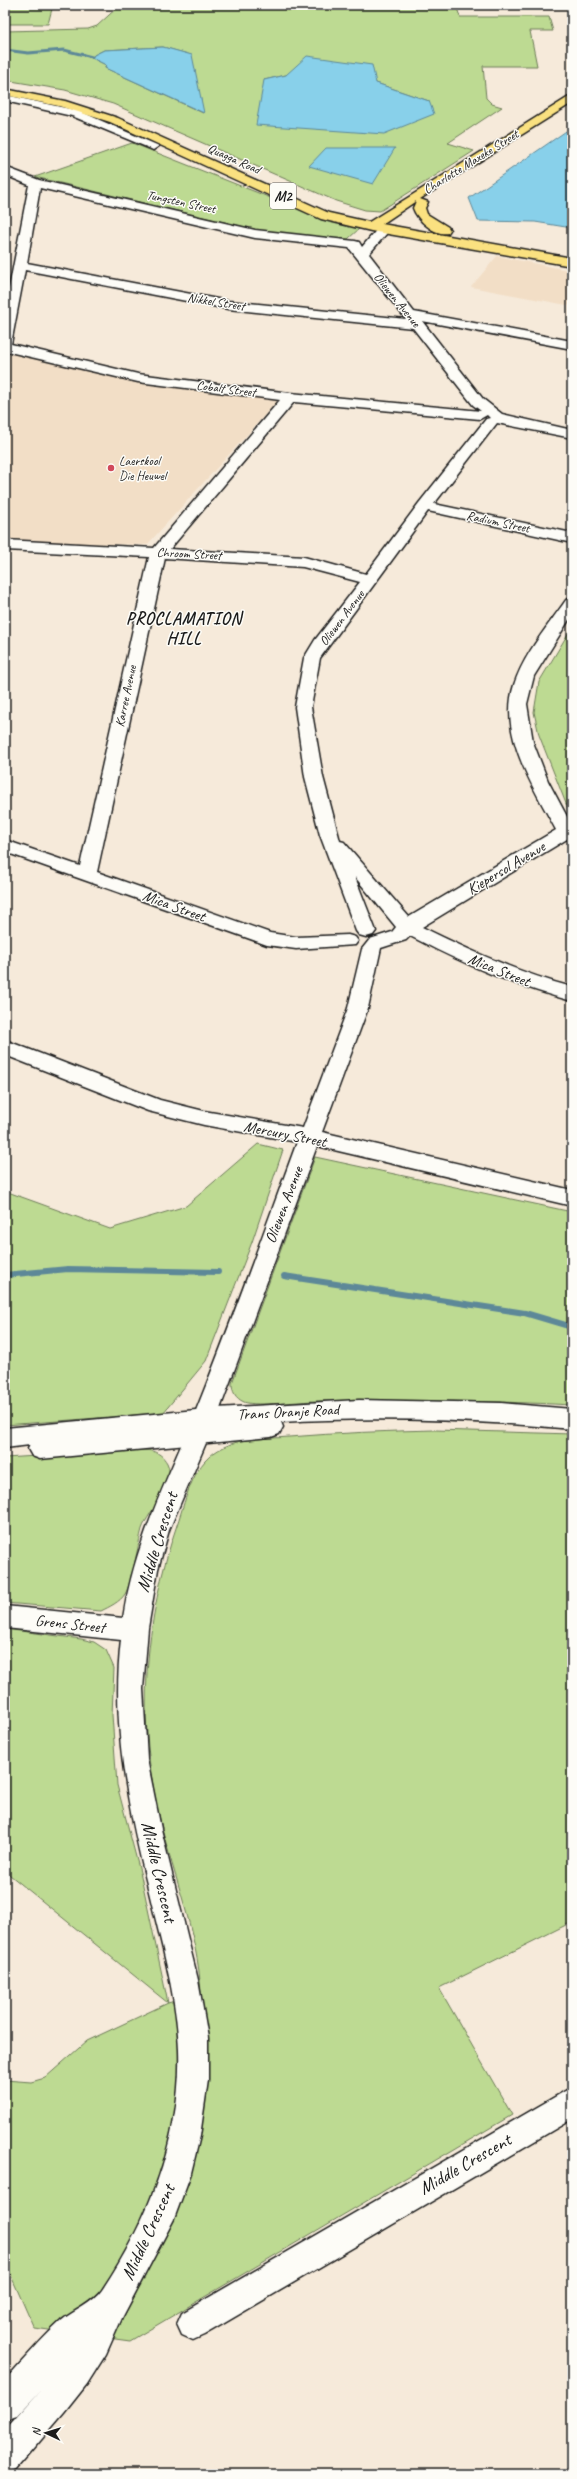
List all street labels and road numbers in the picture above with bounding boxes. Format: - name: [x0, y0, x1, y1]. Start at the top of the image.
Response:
- street label: Charlotte Maxeke Street: [420, 125, 523, 198]
- street label: Quagga Road: [205, 140, 265, 178]
- road number: M2: [270, 183, 296, 209]
- street label: Tungsten Street: [145, 187, 219, 217]
- street label: Oliewen Avenue: [370, 270, 424, 331]
- street label: Nikkel Street: [186, 290, 247, 315]
- street label: Cobalt Street: [195, 377, 258, 401]
- street label: Radium Street: [465, 508, 533, 537]
- street label: Chroom Street: [156, 544, 223, 564]
- street label: Oliewen Avenue: [316, 586, 369, 649]
- street label: Karree Avenue: [112, 663, 140, 728]
- street label: Kiepersol Avenue: [463, 836, 550, 899]
- street label: Mica Street: [140, 885, 210, 927]
- street label: Mica Street: [465, 949, 535, 992]
- street label: Mercury Street: [242, 1116, 330, 1152]
- street label: Oliewen Avenue: [260, 1162, 308, 1246]
- street label: Trans Oranje Road: [237, 1399, 342, 1425]
- street label: Middle Crescent: [130, 1488, 184, 1595]
- street label: Grens Street: [34, 1610, 108, 1638]
- street label: Middle Crescent: [136, 1819, 183, 1926]
- street label: Middle Crescent: [414, 2127, 517, 2200]
- street label: Middle Crescent: [115, 2179, 181, 2284]

